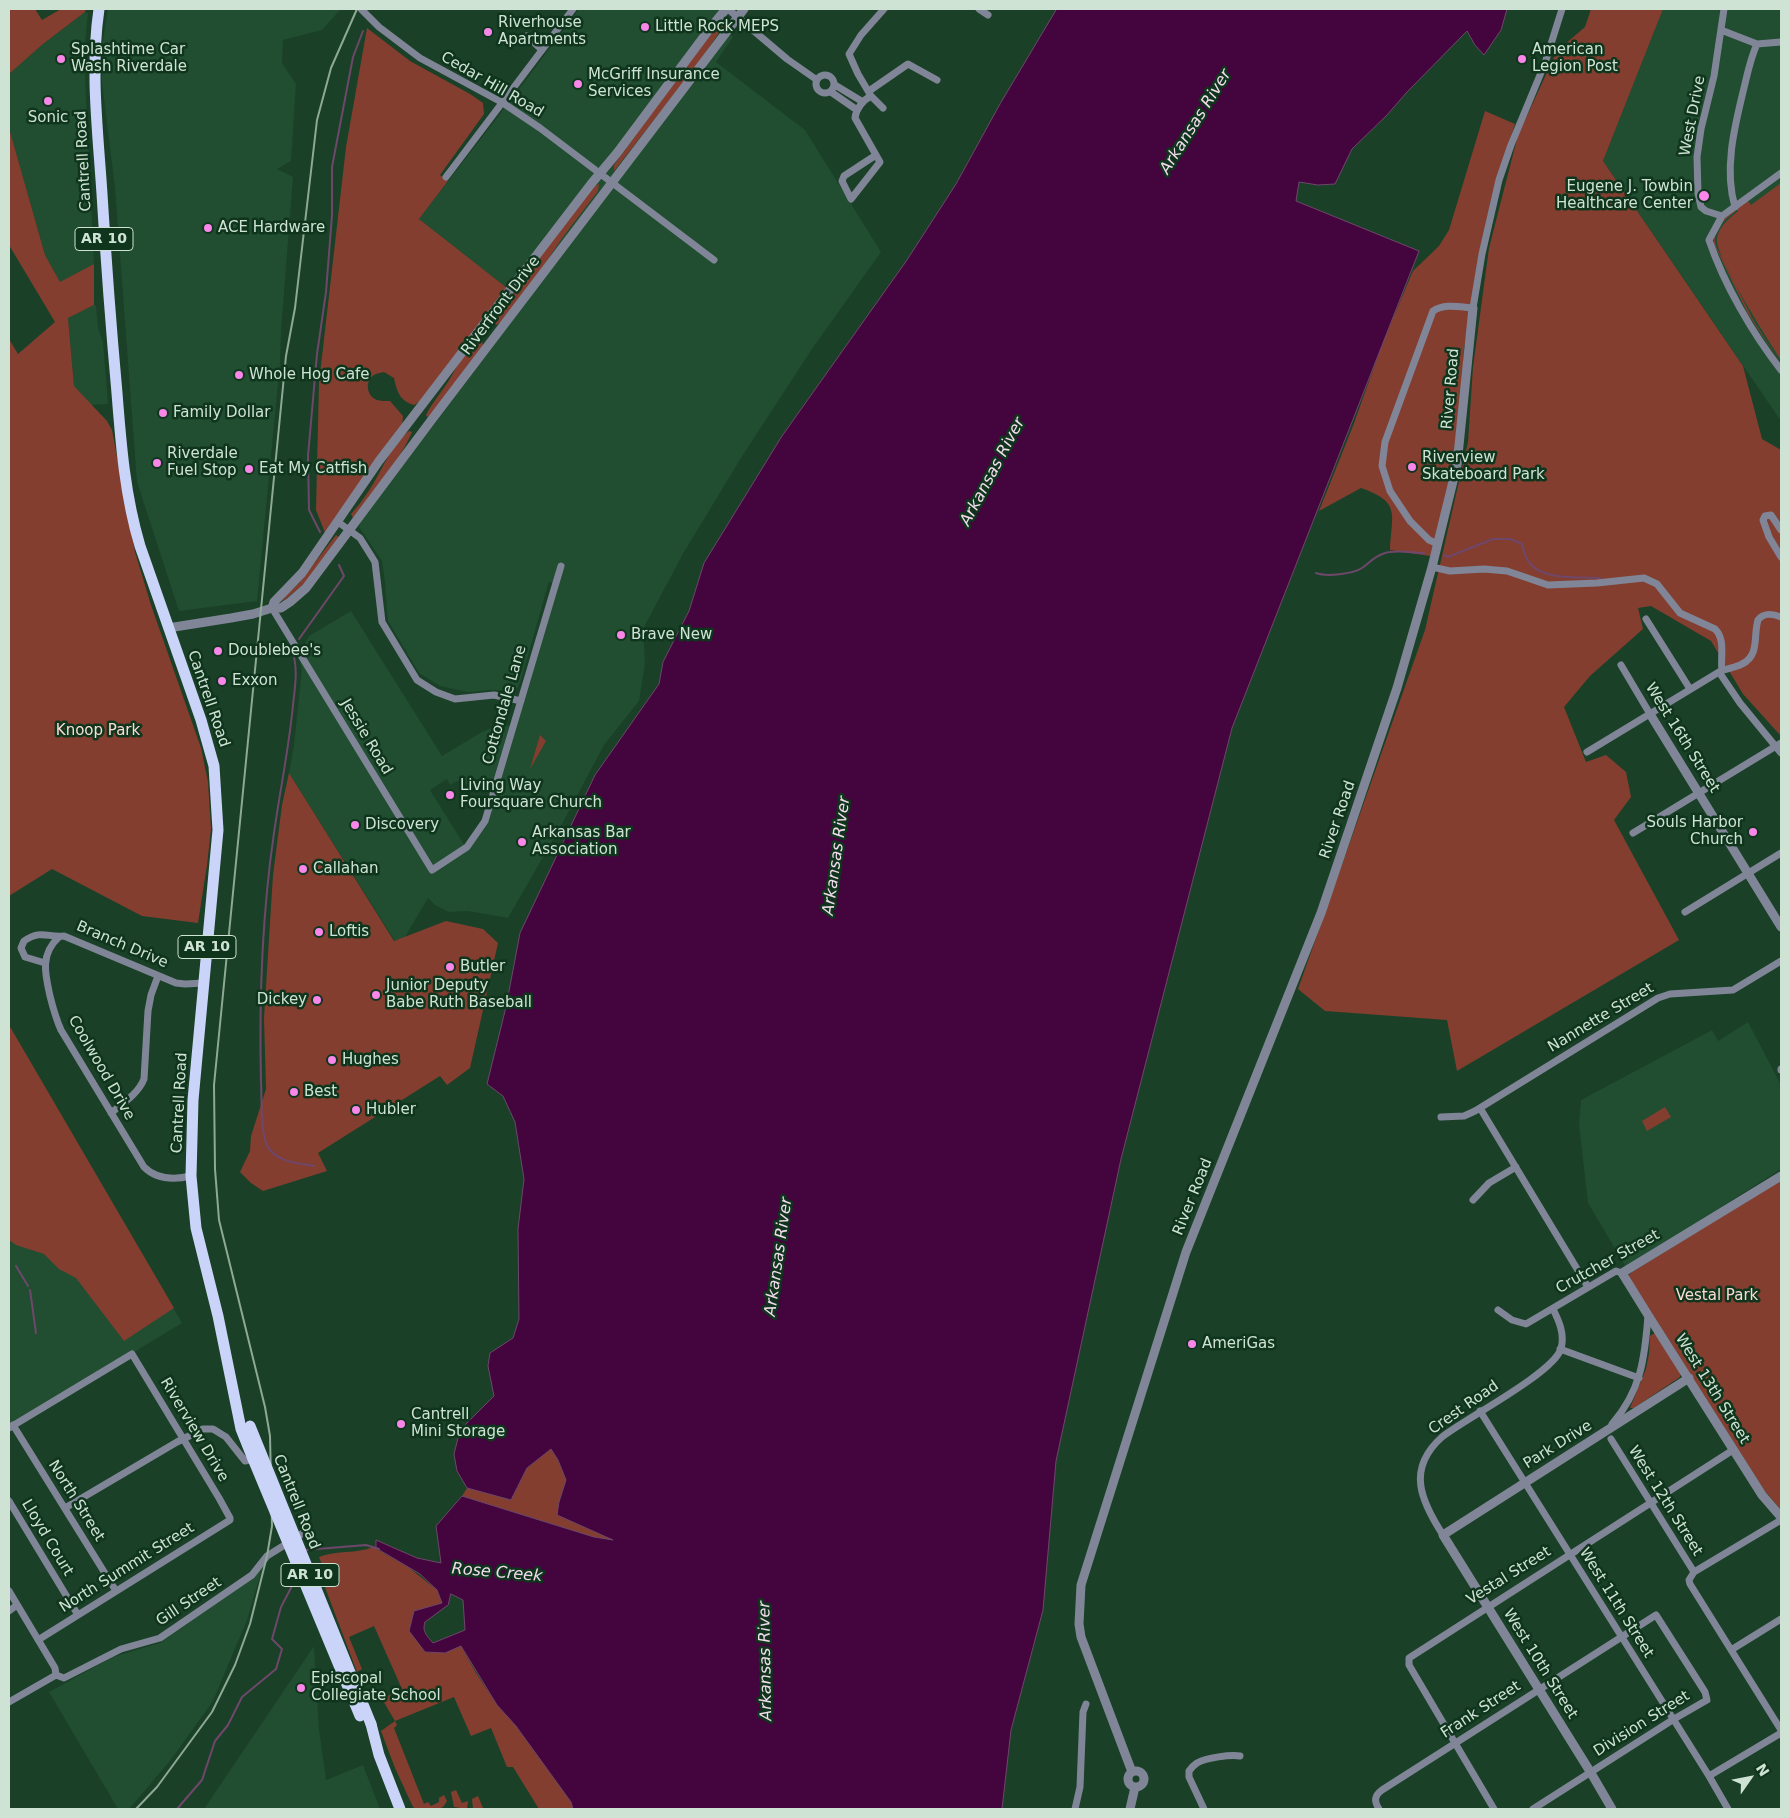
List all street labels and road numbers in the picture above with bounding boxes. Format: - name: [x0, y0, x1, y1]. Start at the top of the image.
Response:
- street label: Cedar Hill Road: [437, 48, 547, 122]
- street label: West Drive: [1676, 74, 1710, 158]
- street label: Cantrell Road: [72, 110, 96, 212]
- road number: AR 10: [75, 228, 133, 250]
- street label: Riverfront Drive: [458, 253, 544, 359]
- street label: River Road: [1438, 348, 1464, 430]
- street label: Cottondale Lane: [479, 643, 531, 767]
- street label: Cantrell Road: [183, 648, 233, 750]
- street label: West 16th Street: [1641, 680, 1723, 796]
- street label: Jessie Road: [336, 696, 396, 778]
- street label: River Road: [1316, 779, 1360, 861]
- street label: Branch Drive: [74, 918, 170, 972]
- road number: AR 10: [178, 936, 236, 959]
- street label: Nannette Street: [1545, 979, 1657, 1057]
- street label: Coolwood Drive: [64, 1012, 138, 1124]
- street label: Cantrell Road: [168, 1052, 192, 1154]
- street label: River Road: [1169, 1156, 1217, 1238]
- street label: Crutcher Street: [1553, 1226, 1663, 1298]
- street label: West 13th Street: [1671, 1331, 1753, 1447]
- street label: Riverview Drive: [156, 1375, 232, 1485]
- street label: Crest Road: [1425, 1377, 1503, 1439]
- street label: Park Drive: [1521, 1417, 1595, 1473]
- street label: West 12th Street: [1624, 1443, 1706, 1559]
- street label: Cantrell Road: [269, 1452, 323, 1552]
- street label: North Street: [44, 1457, 108, 1545]
- street label: Lloyd Court: [17, 1496, 77, 1580]
- street label: North Summit Street: [56, 1519, 198, 1617]
- street label: Vestal Street: [1464, 1543, 1554, 1609]
- street label: West 11th Street: [1575, 1545, 1657, 1661]
- road number: AR 10: [281, 1564, 339, 1586]
- street label: Gill Street: [153, 1574, 225, 1630]
- street label: West 10th Street: [1499, 1606, 1581, 1722]
- street label: Frank Street: [1438, 1678, 1524, 1742]
- street label: Division Street: [1591, 1687, 1693, 1761]

